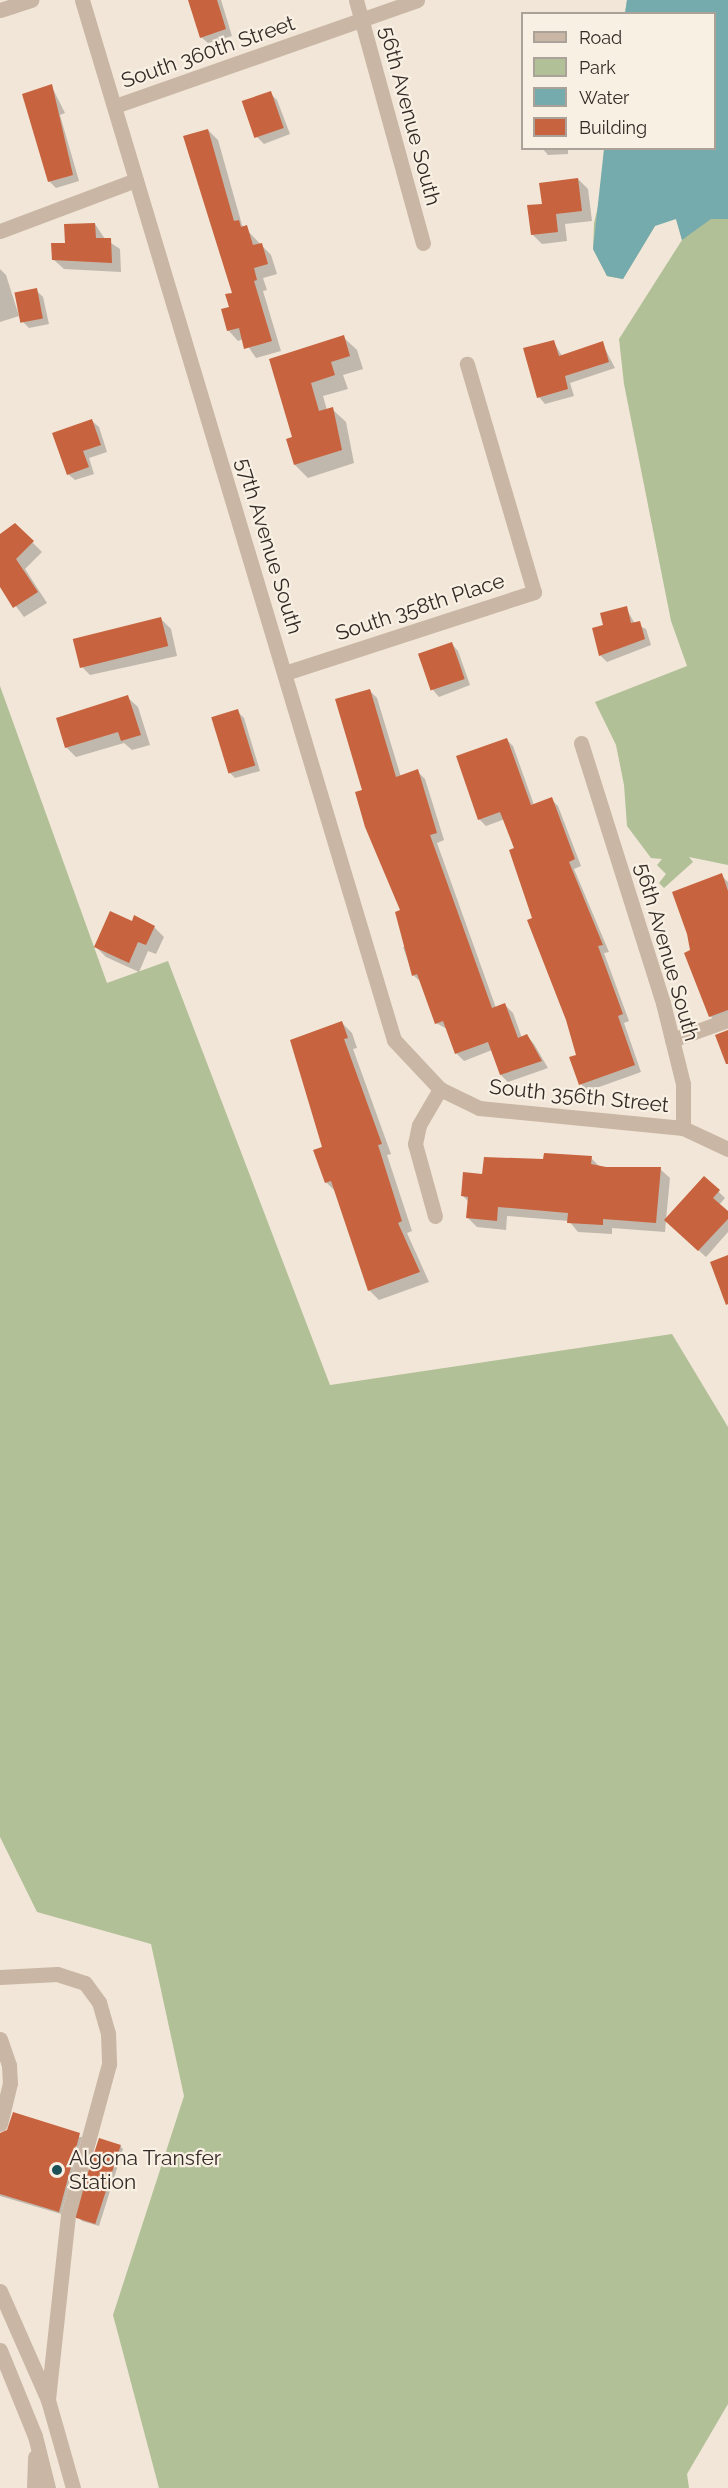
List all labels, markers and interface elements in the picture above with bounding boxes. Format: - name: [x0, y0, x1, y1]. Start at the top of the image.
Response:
- street label: South 360th Street: [118, 10, 298, 94]
- legend: [521, 12, 716, 150]
- street label: 56th Avenue South: [374, 23, 446, 209]
- text: Road: [579, 27, 622, 48]
- text: Park: [579, 57, 616, 78]
- text: Water: [579, 87, 629, 108]
- text: Building: [579, 117, 647, 138]
- street label: 57th Avenue South: [230, 455, 308, 637]
- street label: South 358th Place: [332, 568, 508, 646]
- street label: 56th Avenue South: [629, 860, 705, 1044]
- street label: South 356th Street: [488, 1074, 670, 1118]
- place label: Algona Transfer Station: [69, 2145, 222, 2195]
- marker: Algona Transfer Station: [50, 2163, 64, 2177]

